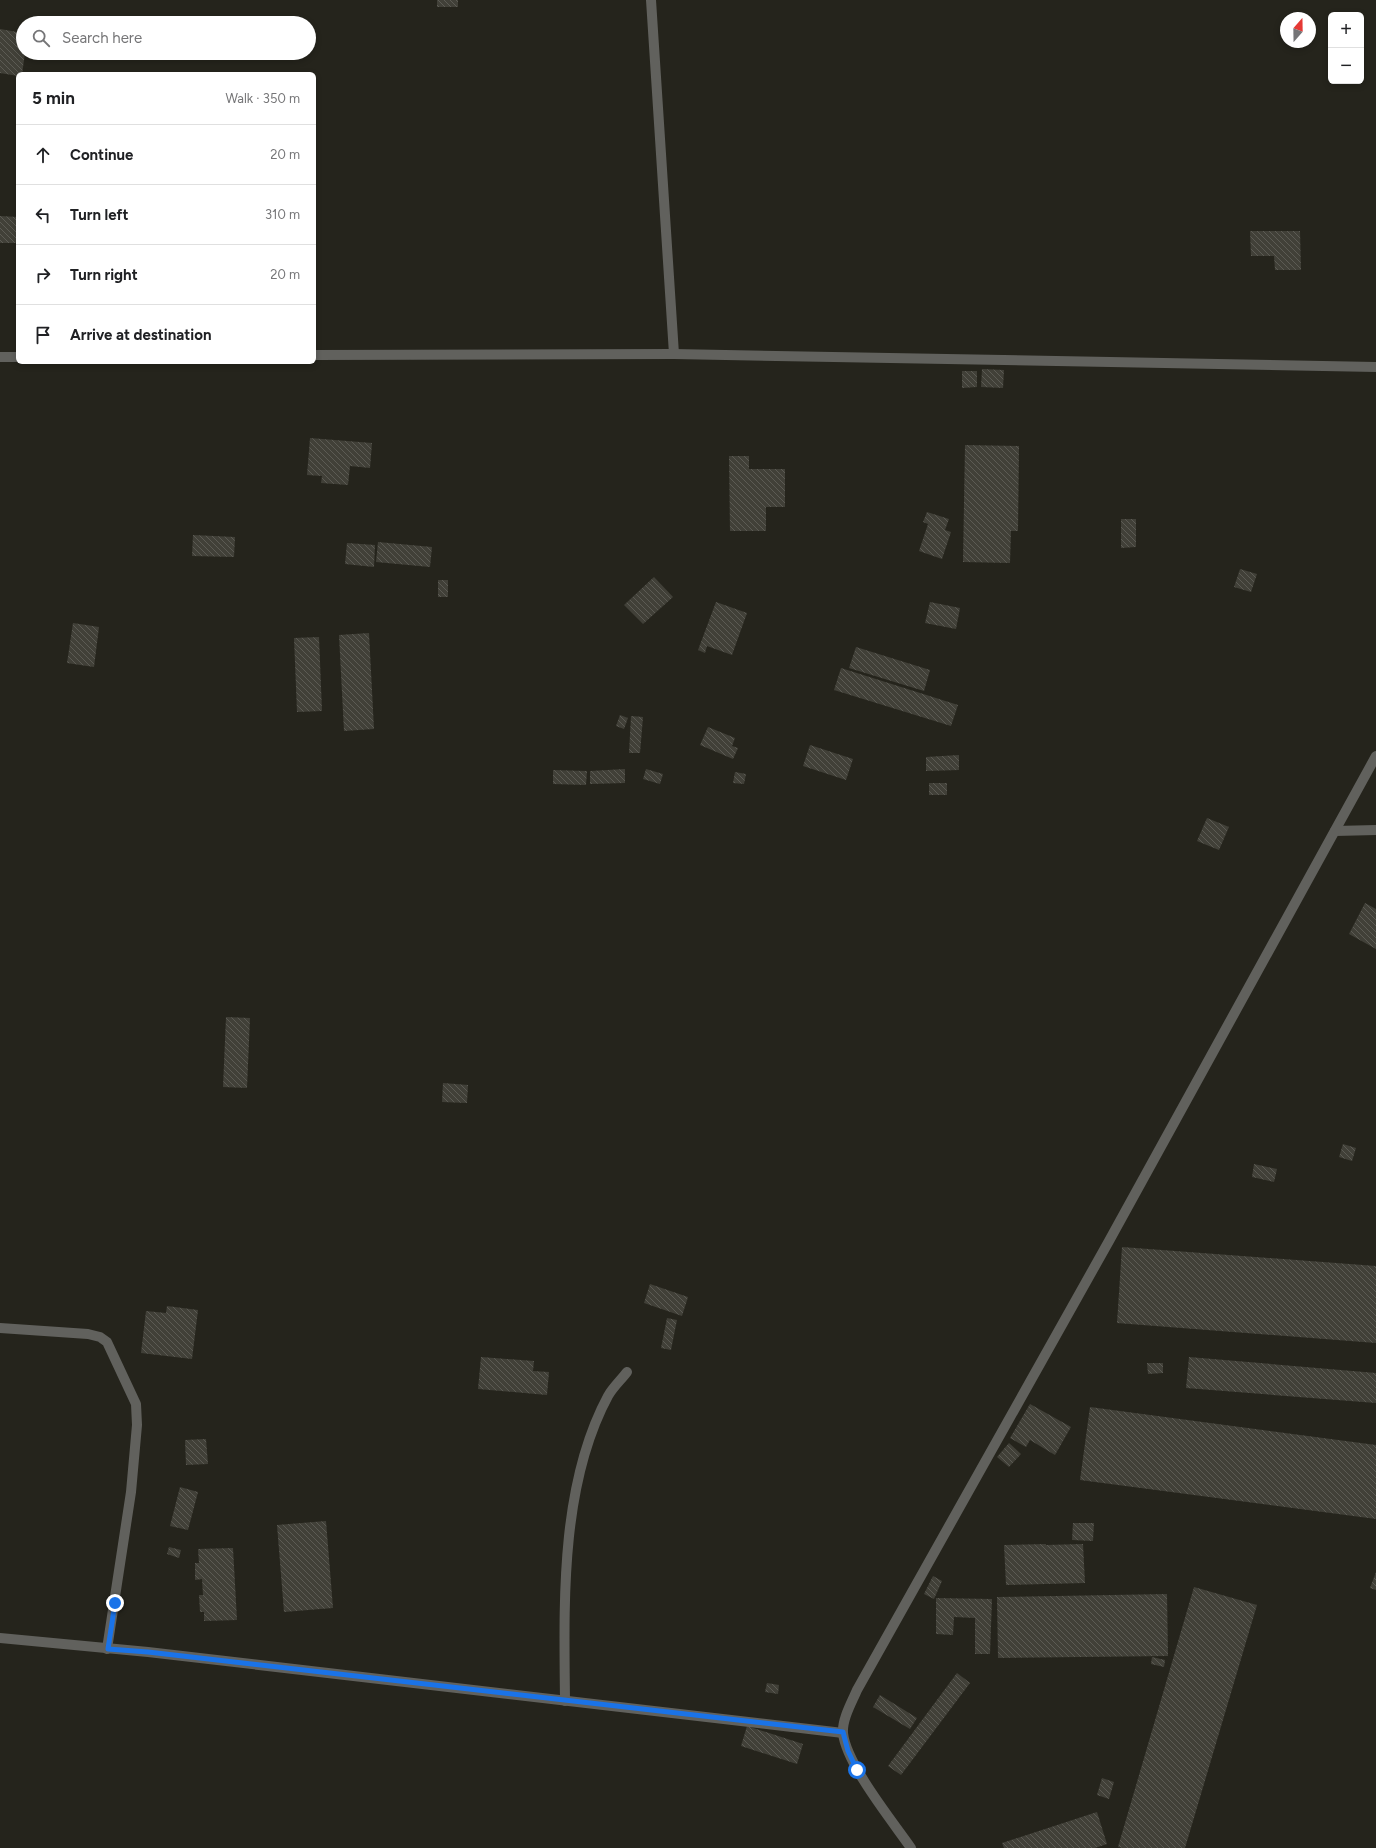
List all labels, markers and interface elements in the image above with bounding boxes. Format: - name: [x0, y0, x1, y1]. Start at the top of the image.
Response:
- north arrow: [1280, 12, 1316, 48]
- map controls: [1328, 12, 1364, 84]
- button: +: [1328, 12, 1364, 48]
- search box: [16, 16, 316, 60]
- icon: search: [30, 27, 52, 49]
- text: Search here: [62, 29, 142, 47]
- button: −: [1328, 48, 1364, 84]
- text: 5 min: [32, 88, 75, 108]
- text: Walk · 350 m: [225, 91, 300, 106]
- icon: ahead: [32, 144, 54, 166]
- text: Continue: [70, 146, 133, 164]
- text: 20 m: [270, 147, 300, 162]
- icon: left: [32, 204, 54, 226]
- text: Turn left: [70, 206, 128, 224]
- text: 310 m: [265, 207, 300, 222]
- icon: right: [32, 264, 54, 286]
- text: Turn right: [70, 266, 138, 284]
- text: 20 m: [270, 267, 300, 282]
- icon: arrive: [32, 324, 54, 346]
- text: Arrive at destination: [70, 326, 211, 344]
- route end: [106, 1594, 124, 1612]
- route start: [848, 1761, 866, 1779]

